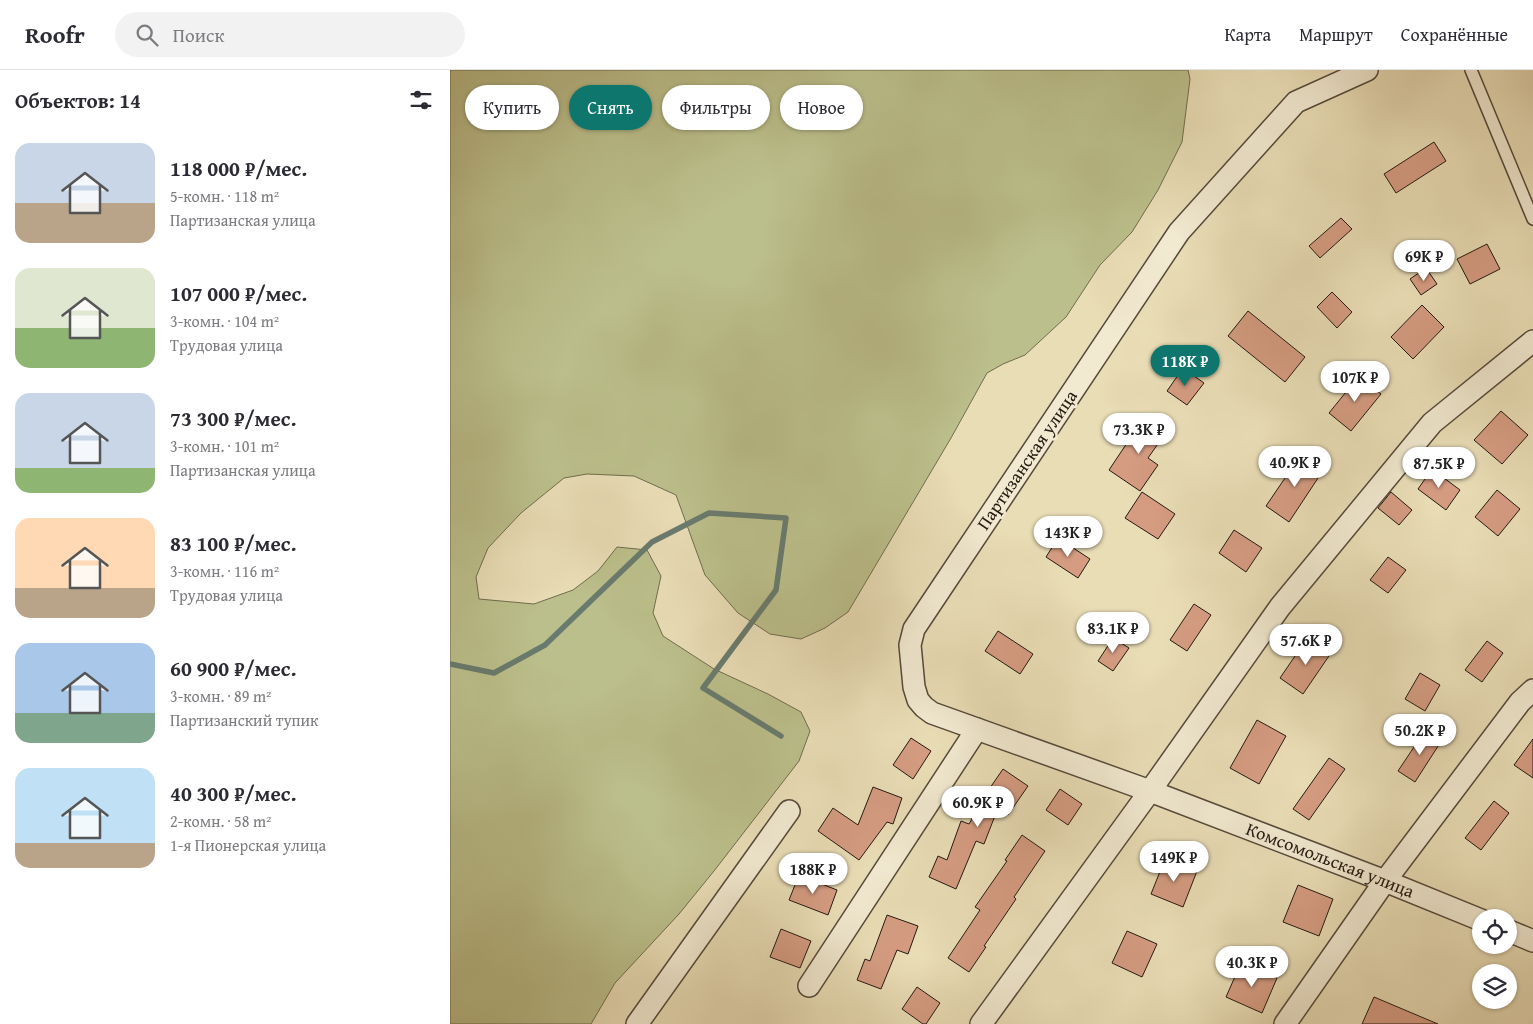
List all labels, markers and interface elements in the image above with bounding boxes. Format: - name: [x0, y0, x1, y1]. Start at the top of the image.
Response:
- search box: [115, 12, 465, 57]
- text: Roofr: [25, 17, 85, 52]
- icon: search: [133, 21, 161, 49]
- text: Поиск: [173, 21, 224, 49]
- text: Карта: [1225, 21, 1271, 48]
- text: Маршрут: [1299, 21, 1373, 48]
- text: Сохранённые: [1401, 21, 1508, 48]
- text: Объектов: 14: [15, 85, 141, 116]
- chip: Купить: [465, 85, 559, 130]
- chip: Снять: [569, 85, 652, 130]
- chip: Фильтры: [662, 85, 770, 130]
- chip: Новое: [780, 85, 863, 130]
- icon: filters: [407, 86, 435, 114]
- text: 118 000 ₽/мес.: [170, 153, 307, 184]
- icon: home: [55, 163, 115, 223]
- text: 5-комн. · 118 m²: [170, 184, 279, 208]
- text: Партизанская улица: [170, 208, 316, 232]
- pin: 69K ₽: [1389, 240, 1459, 282]
- text: 69K ₽: [1405, 244, 1443, 268]
- text: 107 000 ₽/мес.: [170, 278, 307, 309]
- icon: home: [55, 288, 115, 348]
- text: 3-комн. · 104 m²: [170, 309, 279, 333]
- text: Трудовая улица: [170, 333, 283, 357]
- pin: 118K ₽: [1144, 344, 1226, 387]
- text: 118K ₽: [1162, 349, 1208, 373]
- pin: 107K ₽: [1314, 360, 1396, 403]
- text: 107K ₽: [1332, 365, 1378, 389]
- street label: Партизанская улица: [970, 384, 1084, 535]
- text: 73 300 ₽/мес.: [170, 403, 296, 434]
- pin: 73.3K ₽: [1093, 412, 1185, 455]
- icon: home: [55, 413, 115, 473]
- text: 73.3K ₽: [1113, 417, 1165, 441]
- text: 3-комн. · 101 m²: [170, 434, 279, 458]
- pin: 40.9K ₽: [1249, 446, 1341, 488]
- pin: 87.5K ₽: [1393, 446, 1485, 489]
- text: 40.9K ₽: [1269, 450, 1321, 474]
- text: 87.5K ₽: [1413, 451, 1465, 475]
- text: Партизанская улица: [170, 458, 316, 482]
- pin: 143K ₽: [1027, 516, 1109, 558]
- text: 143K ₽: [1045, 520, 1091, 544]
- text: 83 100 ₽/мес.: [170, 528, 296, 559]
- icon: home: [55, 538, 115, 598]
- text: 3-комн. · 116 m²: [170, 559, 279, 583]
- text: Трудовая улица: [170, 583, 283, 607]
- pin: 83.1K ₽: [1067, 612, 1159, 654]
- text: 83.1K ₽: [1087, 616, 1139, 640]
- pin: 57.6K ₽: [1260, 624, 1352, 666]
- text: 57.6K ₽: [1280, 628, 1332, 652]
- text: 60 900 ₽/мес.: [170, 653, 296, 684]
- icon: home: [55, 663, 115, 723]
- text: 3-комн. · 89 m²: [170, 684, 271, 708]
- text: Партизанский тупик: [170, 708, 318, 732]
- pin: 50.2K ₽: [1374, 714, 1466, 756]
- text: 50.2K ₽: [1394, 718, 1446, 742]
- text: 40 300 ₽/мес.: [170, 778, 296, 809]
- pin: 60.9K ₽: [932, 786, 1024, 828]
- icon: home: [55, 788, 115, 848]
- text: 60.9K ₽: [952, 790, 1004, 814]
- text: 2-комн. · 58 m²: [170, 809, 271, 833]
- street label: Комсомольская улица: [1242, 815, 1419, 905]
- text: 1-я Пионерская улица: [170, 833, 326, 857]
- pin: 149K ₽: [1133, 840, 1215, 883]
- text: 149K ₽: [1151, 845, 1197, 869]
- pin: 188K ₽: [772, 852, 854, 895]
- text: 188K ₽: [790, 857, 836, 881]
- map controls: [1472, 909, 1517, 1009]
- button: locate: [1472, 909, 1517, 954]
- pin: 40.3K ₽: [1206, 946, 1298, 988]
- text: 40.3K ₽: [1226, 950, 1278, 974]
- button: layers: [1472, 964, 1517, 1009]

